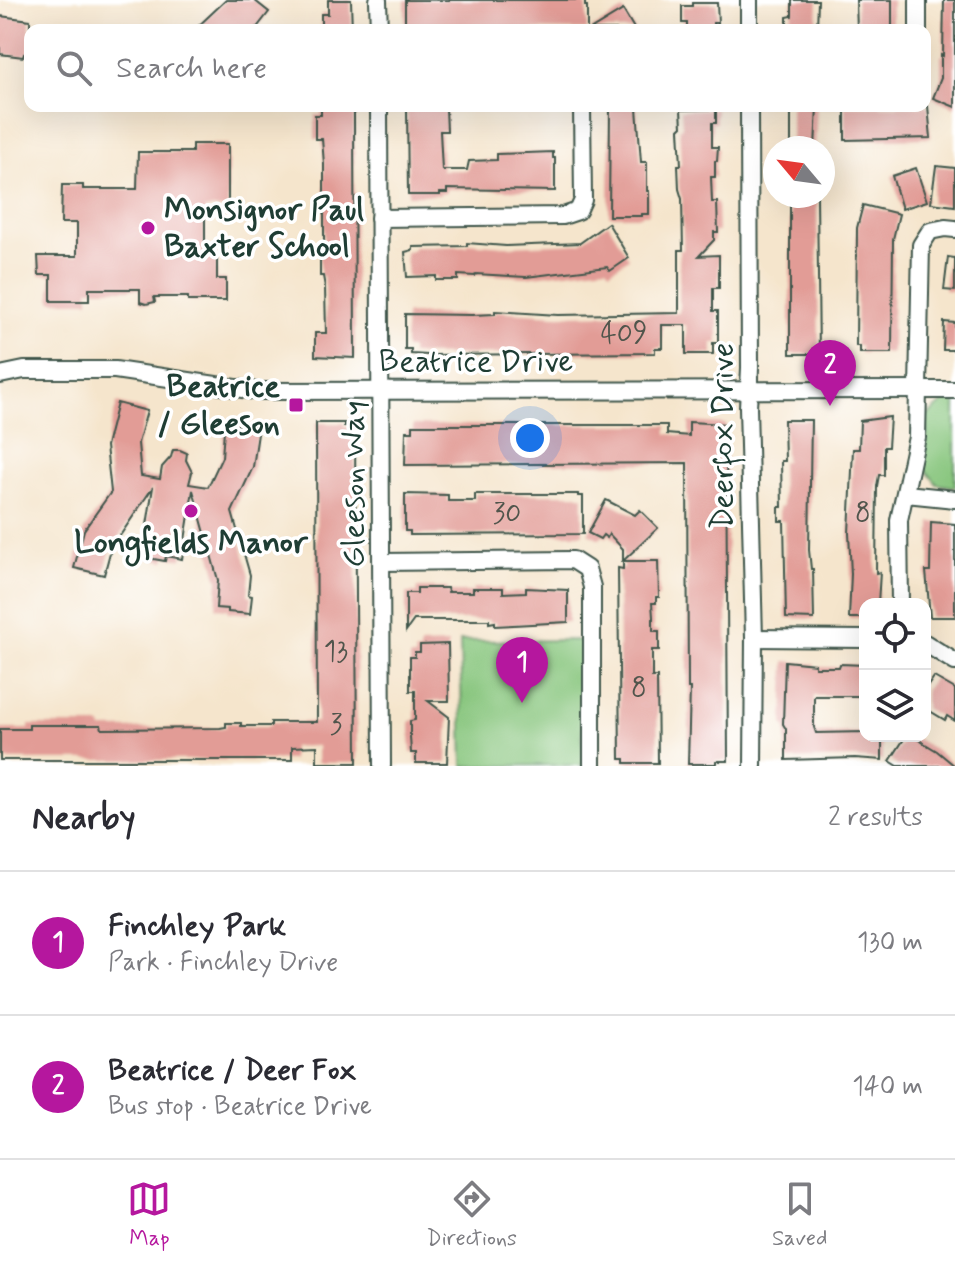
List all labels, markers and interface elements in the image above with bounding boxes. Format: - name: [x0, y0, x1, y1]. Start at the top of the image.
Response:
- search box: [24, 24, 931, 112]
- icon: search: [52, 46, 96, 90]
- text: Search here: [116, 49, 267, 88]
- north arrow: [763, 136, 835, 208]
- place label: Monsignor Paul Baxter School: [164, 189, 364, 268]
- marker: Monsignor Paul Baxter School: [139, 219, 157, 237]
- house number: 409: [600, 316, 648, 353]
- pin: 2: [804, 340, 856, 406]
- street label: Beatrice Drive: [379, 341, 573, 383]
- street label: Deerfox Drive: [702, 343, 746, 529]
- place label: Beatrice / Gleeson: [157, 366, 280, 445]
- marker: Beatrice / Gleeson: [287, 396, 305, 414]
- street label: Gleeson Way: [333, 400, 375, 568]
- your location: [510, 418, 550, 458]
- house number: 8: [855, 495, 871, 532]
- house number: 30: [493, 496, 521, 533]
- marker: Longfields Manor: [182, 502, 200, 520]
- place label: Longfields Manor: [74, 522, 309, 567]
- map controls: [859, 598, 931, 742]
- button: locate: [859, 598, 931, 670]
- house number: 13: [324, 634, 348, 671]
- pin: 1: [496, 637, 548, 703]
- house number: 8: [631, 670, 647, 707]
- button: layers: [859, 670, 931, 742]
- house number: 3: [330, 707, 343, 744]
- text: Nearby: [32, 796, 136, 841]
- text: 2 results: [828, 801, 923, 835]
- text: Finchley Park: [108, 907, 286, 946]
- text: 1: [52, 926, 64, 960]
- text: 130 m: [857, 926, 923, 960]
- text: Park · Finchley Drive: [108, 946, 338, 980]
- text: Beatrice / Deer Fox: [108, 1051, 356, 1090]
- text: 2: [52, 1070, 64, 1104]
- text: 140 m: [852, 1070, 923, 1104]
- text: Bus stop · Beatrice Drive: [108, 1090, 372, 1124]
- tab: Map: [127, 1177, 171, 1253]
- tab: Directions: [426, 1177, 517, 1253]
- tab: Saved: [772, 1177, 827, 1253]

